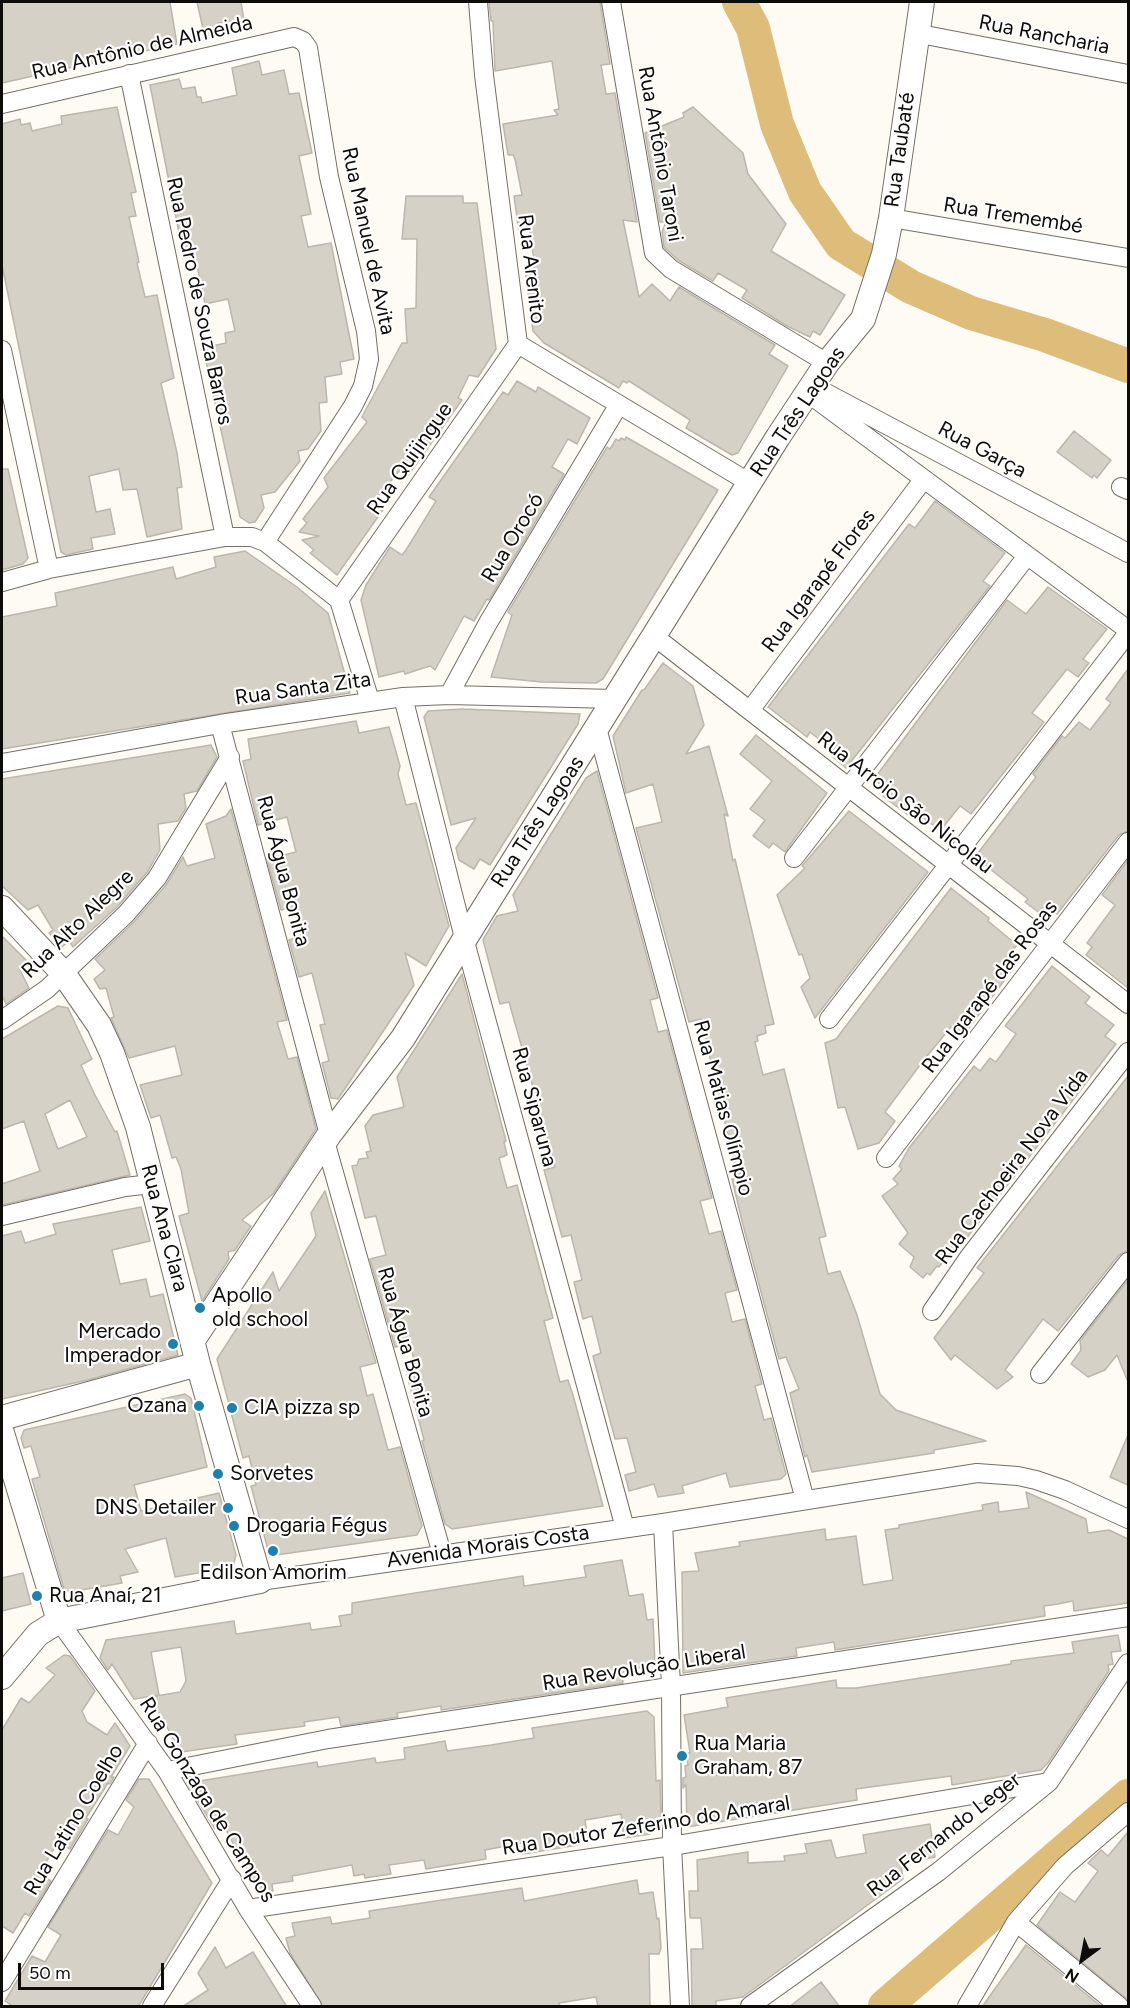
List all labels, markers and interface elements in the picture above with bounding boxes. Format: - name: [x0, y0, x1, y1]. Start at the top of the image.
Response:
- street label: Rua Antônio de Almeida: [29, 10, 255, 86]
- street label: Rua Rancharia: [976, 10, 1112, 60]
- street label: Rua Antônio Taroni: [632, 64, 688, 244]
- street label: Rua Taubaté: [879, 91, 921, 209]
- street label: Rua Manuel de Avita: [336, 145, 400, 337]
- street label: Rua Pedro de Souza Barros: [160, 175, 238, 427]
- street label: Rua Tremembé: [941, 193, 1085, 239]
- street label: Rua Arenito: [512, 213, 550, 325]
- street label: Rua Três Lagoas: [745, 342, 851, 482]
- street label: Rua Quijingue: [362, 398, 458, 520]
- street label: Rua Garça: [933, 416, 1031, 484]
- street label: Rua Orocó: [476, 489, 550, 587]
- street label: Rua Igarapé Flores: [757, 504, 881, 658]
- street label: Rua Santa Zita: [234, 667, 372, 711]
- street label: Rua Arroio São Nicolau: [812, 727, 998, 879]
- street label: Rua Três Lagoas: [486, 752, 590, 892]
- street label: Rua Água Bonita: [251, 793, 315, 949]
- street label: Rua Alto Alegre: [17, 864, 139, 984]
- street label: Rua Igarapé das Rosas: [917, 896, 1063, 1078]
- street label: Rua Matias Olímpio: [687, 1017, 759, 1199]
- street label: Rua Siparuna: [506, 1044, 562, 1170]
- street label: Rua Cachoeira Nova Vida: [930, 1064, 1094, 1270]
- street label: Rua Ana Clara: [135, 1162, 193, 1294]
- street label: Rua Água Bonita: [372, 1264, 438, 1420]
- place label: Apollo old school: [212, 1283, 308, 1333]
- marker: Apollo old school: [193, 1301, 207, 1315]
- place label: Mercado Imperador: [64, 1319, 161, 1369]
- marker: Mercado Imperador: [166, 1337, 180, 1351]
- place label: Ozana: [127, 1393, 187, 1419]
- place label: CIA pizza sp: [244, 1395, 360, 1421]
- marker: Ozana: [192, 1399, 206, 1413]
- marker: CIA pizza sp: [225, 1401, 239, 1415]
- place label: Sorvetes: [230, 1461, 313, 1487]
- marker: Sorvetes: [211, 1467, 225, 1481]
- place label: DNS Detailer: [95, 1495, 216, 1521]
- marker: DNS Detailer: [221, 1501, 235, 1515]
- place label: Drogaria Fégus: [246, 1513, 387, 1539]
- marker: Drogaria Fégus: [227, 1519, 241, 1533]
- street label: Avenida Morais Costa: [385, 1520, 591, 1574]
- marker: Edilson Amorim: [266, 1544, 280, 1558]
- place label: Edilson Amorim: [199, 1560, 347, 1586]
- place label: Rua Anaí, 21: [49, 1583, 162, 1609]
- marker: Rua Anaí, 21: [30, 1589, 44, 1603]
- street label: Rua Revolução Liberal: [540, 1639, 748, 1697]
- street label: Rua Gonzaga de Campos: [134, 1693, 280, 1907]
- place label: Rua Maria Graham, 87: [694, 1731, 802, 1781]
- street label: Rua Latino Coelho: [19, 1740, 129, 1900]
- marker: Rua Maria Graham, 87: [675, 1749, 689, 1763]
- street label: Rua Fernando Leger: [862, 1767, 1026, 1903]
- street label: Rua Doutor Zeferino do Amaral: [500, 1791, 792, 1861]
- north arrow: [1052, 1930, 1112, 1990]
- scale bar: [21, 1951, 166, 1989]
- text: 50 m: [29, 1962, 71, 1984]
- text: N: [1062, 1964, 1082, 1987]

